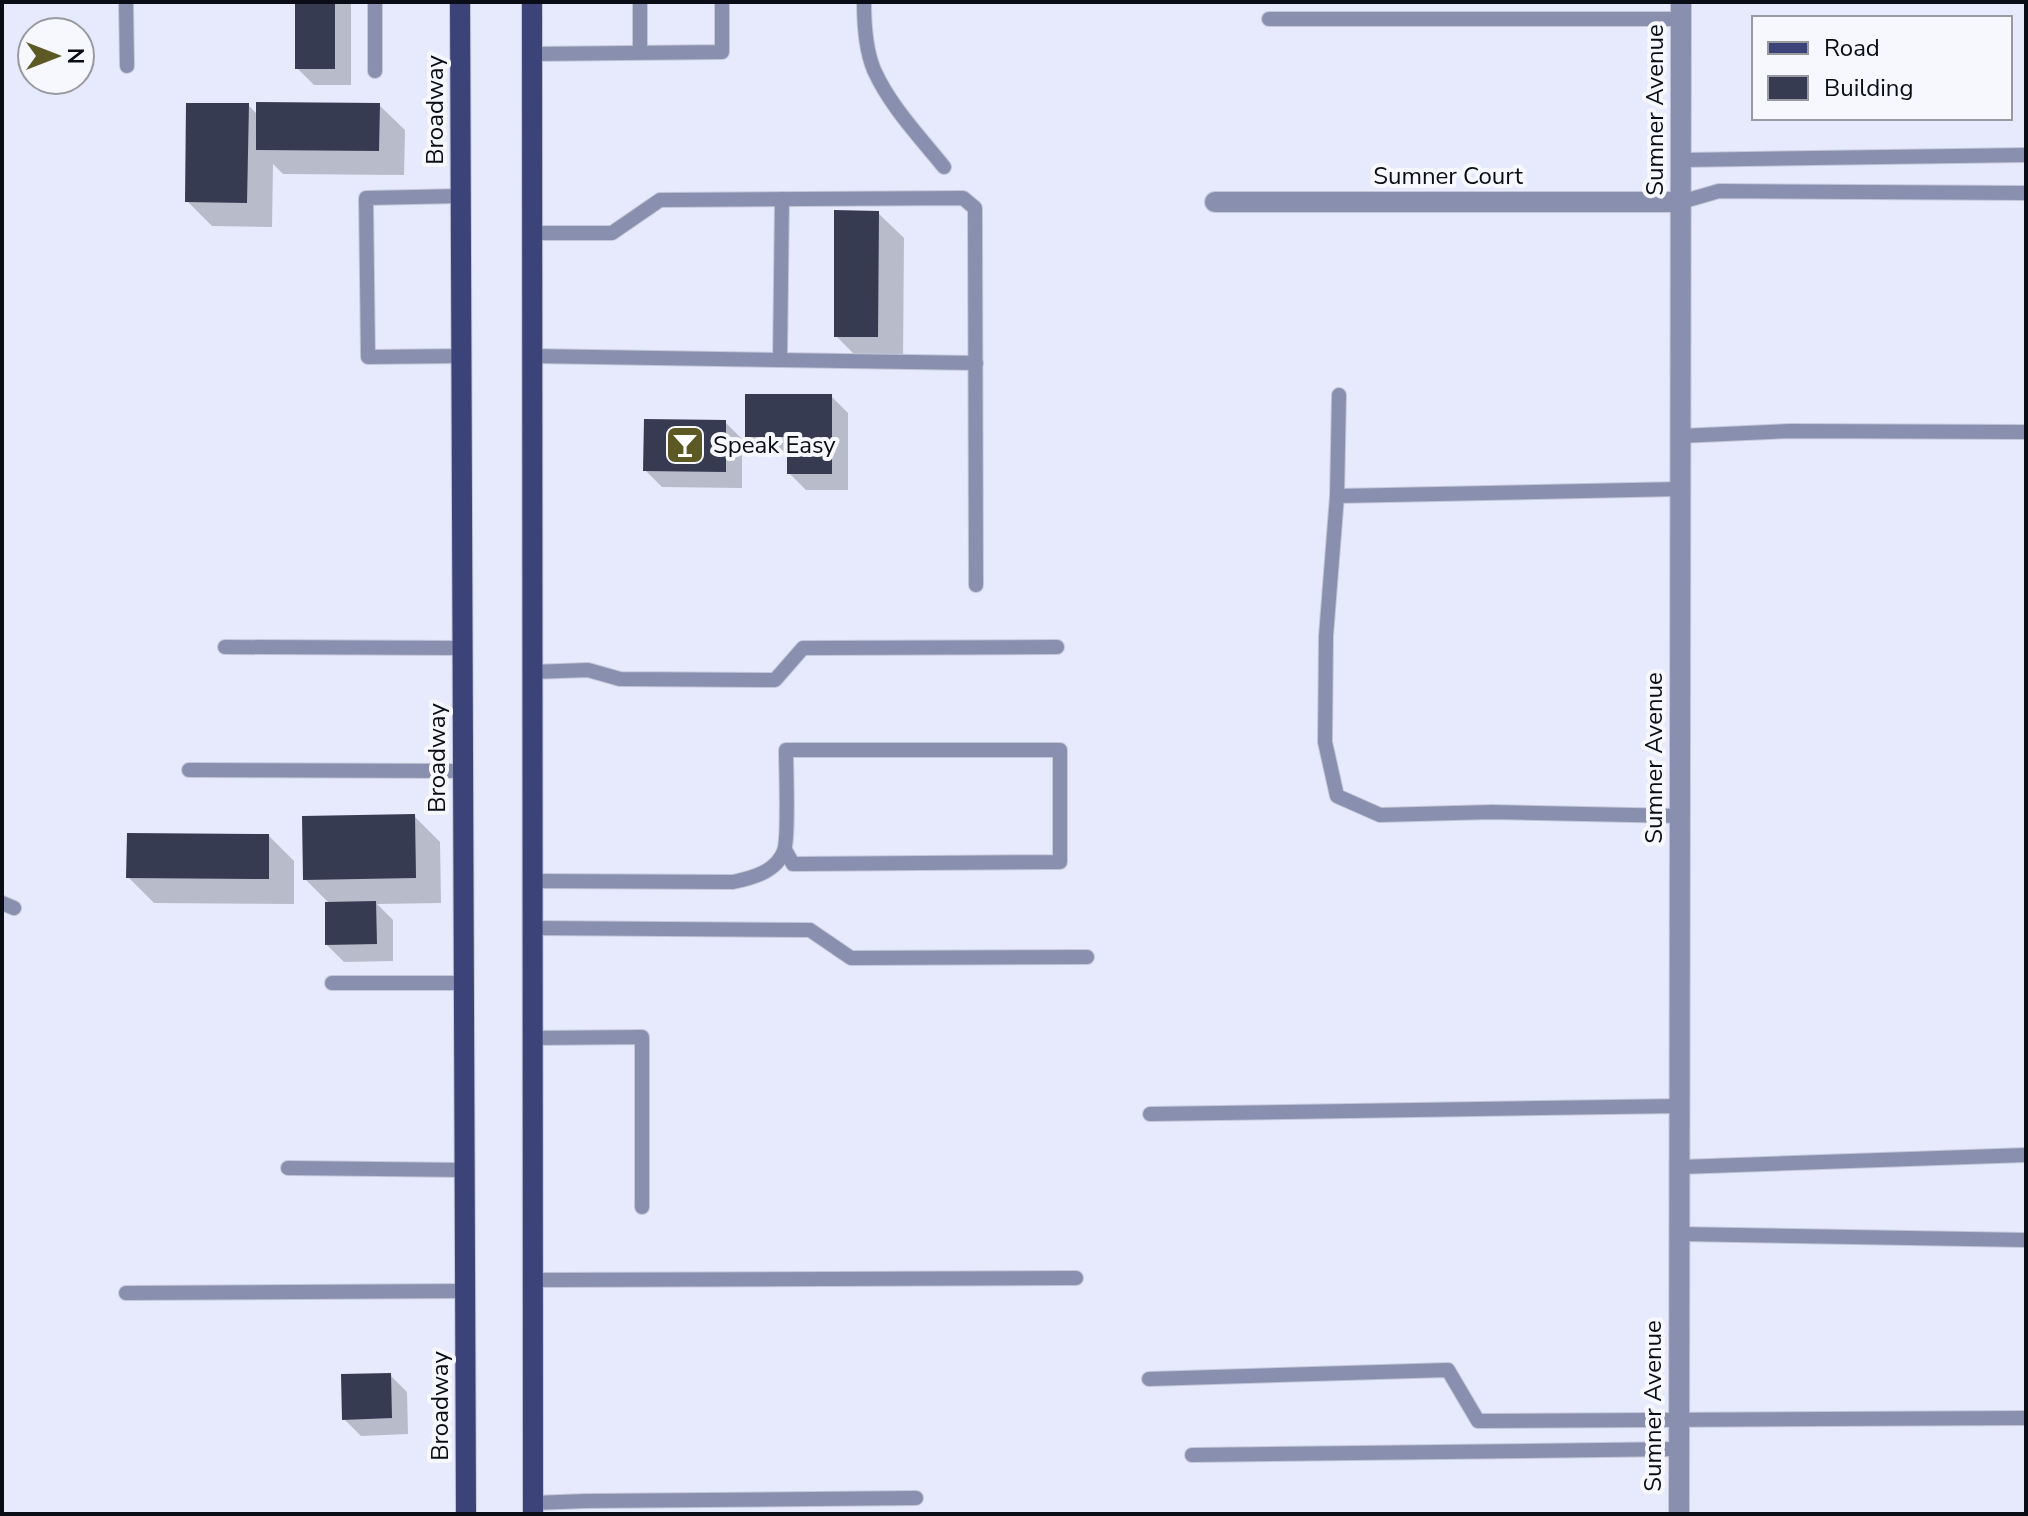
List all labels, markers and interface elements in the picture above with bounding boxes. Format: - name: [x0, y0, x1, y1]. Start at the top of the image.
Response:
- north arrow: [16, 16, 96, 96]
- legend: [1752, 16, 2012, 120]
- street label: Sumner Avenue: [1639, 24, 1671, 196]
- text: Road: [1824, 32, 1880, 64]
- text: N: [60, 48, 90, 64]
- street label: Broadway: [419, 55, 451, 165]
- text: Building: [1824, 72, 1914, 104]
- street label: Sumner Court: [1373, 160, 1523, 192]
- bar icon: Speak Easy: [664, 424, 706, 466]
- place label: Speak Easy: [713, 429, 836, 461]
- street label: Sumner Avenue: [1638, 672, 1670, 844]
- street label: Broadway: [421, 703, 453, 813]
- street label: Sumner Avenue: [1637, 1320, 1669, 1492]
- street label: Broadway: [424, 1351, 456, 1461]

